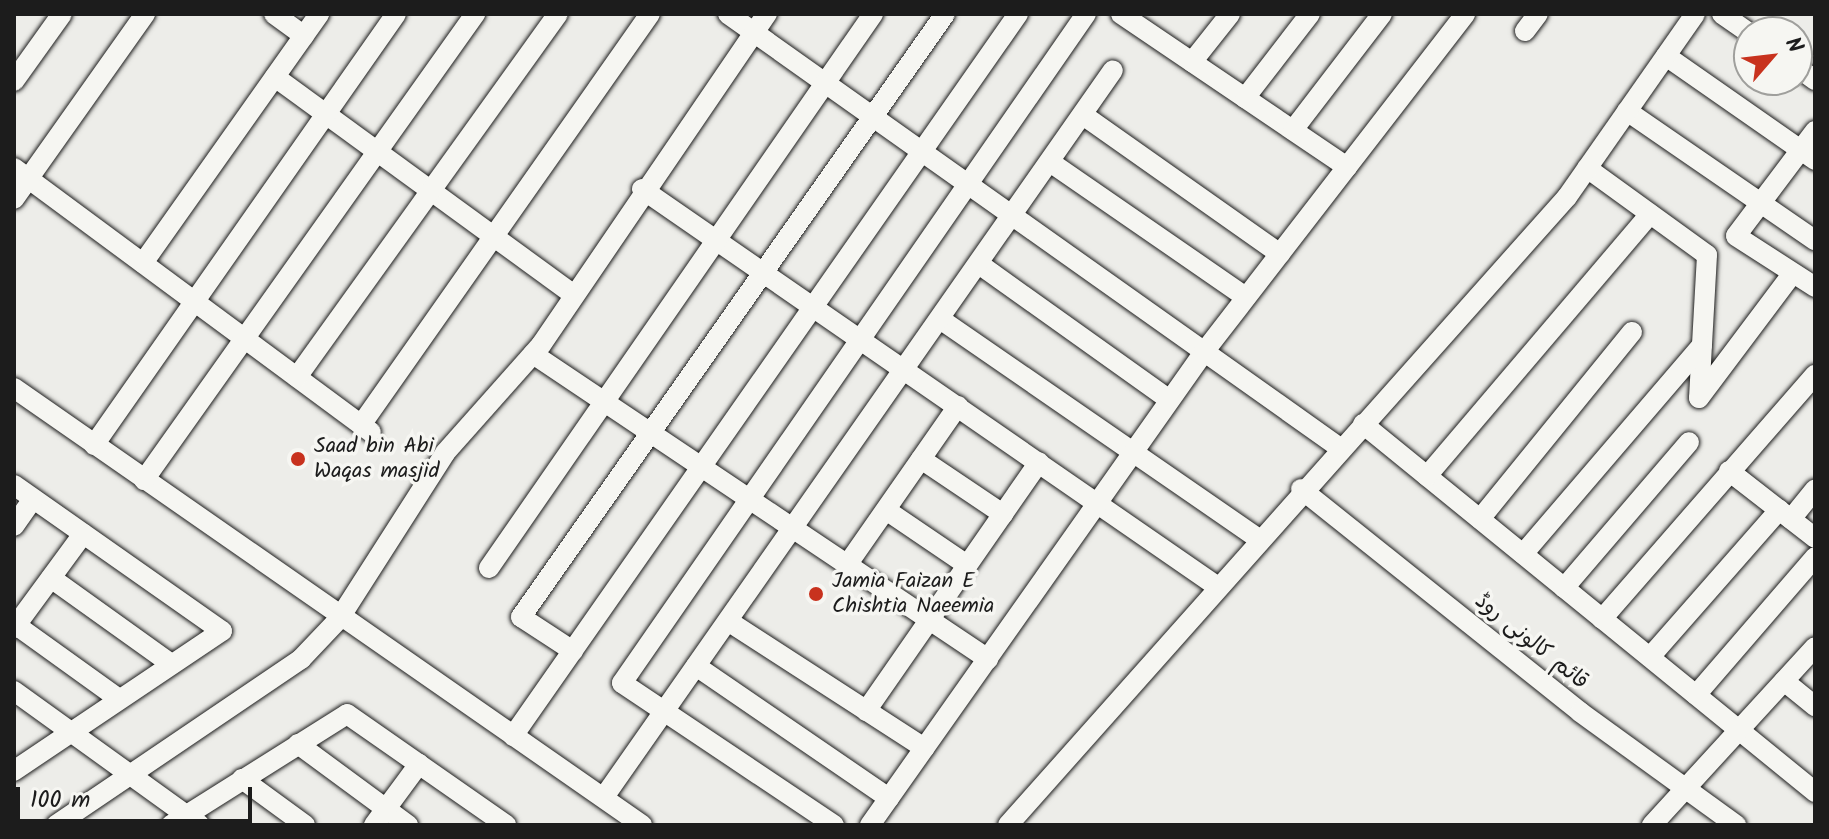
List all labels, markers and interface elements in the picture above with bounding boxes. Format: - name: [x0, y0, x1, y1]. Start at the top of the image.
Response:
- north arrow: [1733, 16, 1813, 96]
- text: N: [1774, 31, 1812, 60]
- place label: Saad bin Abi Waqas masjid: [314, 433, 439, 484]
- marker: Saad bin Abi Waqas masjid: [289, 450, 307, 468]
- place label: Jamia Faizan E Chishtia Naeemia: [832, 568, 994, 620]
- marker: Jamia Faizan E Chishtia Naeemia: [807, 585, 825, 603]
- street label: قائم کالونی روڈ: [1469, 588, 1593, 696]
- scale bar: [20, 771, 256, 821]
- text: 100 m: [30, 781, 90, 820]

